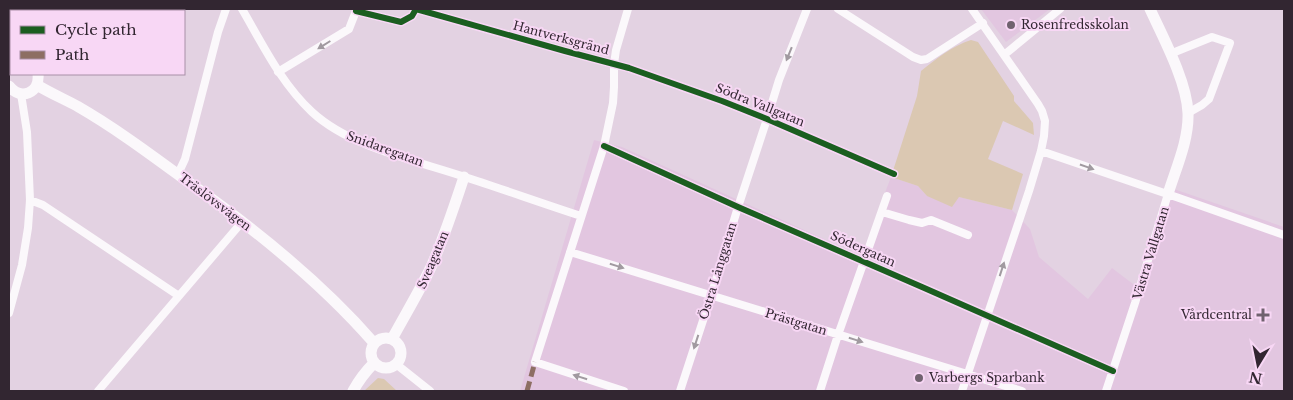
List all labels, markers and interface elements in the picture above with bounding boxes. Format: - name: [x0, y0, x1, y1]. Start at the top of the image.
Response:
- legend: [10, 10, 185, 75]
- street label: Hantverksgränd: [511, 17, 611, 58]
- place label: Rosenfredsskolan: [1021, 17, 1129, 32]
- marker: Rosenfredsskolan: [1005, 19, 1017, 31]
- text: Cycle path: [55, 20, 137, 39]
- one-way arrow: [317, 40, 330, 49]
- text: Path: [55, 45, 89, 64]
- one-way arrow: [785, 47, 793, 62]
- street label: Södra Vallgatan: [713, 80, 807, 129]
- street label: Snidaregatan: [345, 128, 426, 169]
- one-way arrow: [1080, 163, 1095, 171]
- street label: Träslövsvägen: [176, 170, 254, 234]
- street label: Västra Vallgatan: [1129, 205, 1172, 302]
- street label: Östra Långgatan: [695, 220, 739, 321]
- street label: Södergatan: [828, 228, 898, 270]
- street label: Sveagatan: [414, 229, 451, 291]
- one-way arrow: [999, 262, 1007, 277]
- one-way arrow: [610, 263, 625, 271]
- street label: Prästgatan: [763, 305, 829, 338]
- place label: Vårdcentral: [1180, 307, 1252, 322]
- marker: Vårdcentral: [1256, 308, 1270, 322]
- one-way arrow: [691, 334, 699, 349]
- one-way arrow: [848, 337, 863, 345]
- north arrow: [1233, 340, 1283, 390]
- text: N: [1248, 368, 1264, 388]
- place label: Varbergs Sparbank: [928, 370, 1045, 385]
- marker: Varbergs Sparbank: [913, 372, 925, 384]
- one-way arrow: [572, 373, 587, 380]

